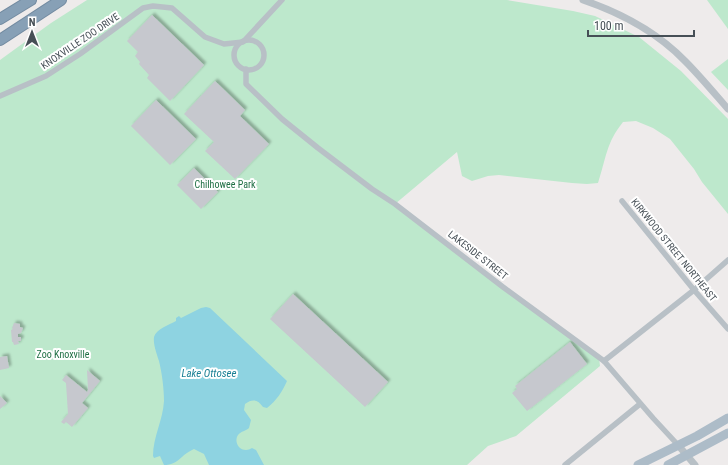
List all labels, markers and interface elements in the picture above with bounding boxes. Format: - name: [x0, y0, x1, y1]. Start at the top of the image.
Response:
- street label: KNOXVILLE ZOO DRIVE: [39, 11, 121, 71]
- north arrow: [12, 12, 52, 52]
- scale bar: [588, 12, 694, 38]
- text: N: [29, 16, 36, 29]
- text: 100 m: [594, 19, 624, 33]
- park label: Chilhowee Park: [195, 179, 256, 190]
- street label: KIRKWOOD STREET NORTHEAST: [629, 196, 719, 304]
- street label: LAKESIDE STREET: [446, 228, 510, 282]
- park label: Zoo Knoxville: [37, 349, 90, 360]
- water label: Lake Ottosee: [181, 367, 237, 380]

